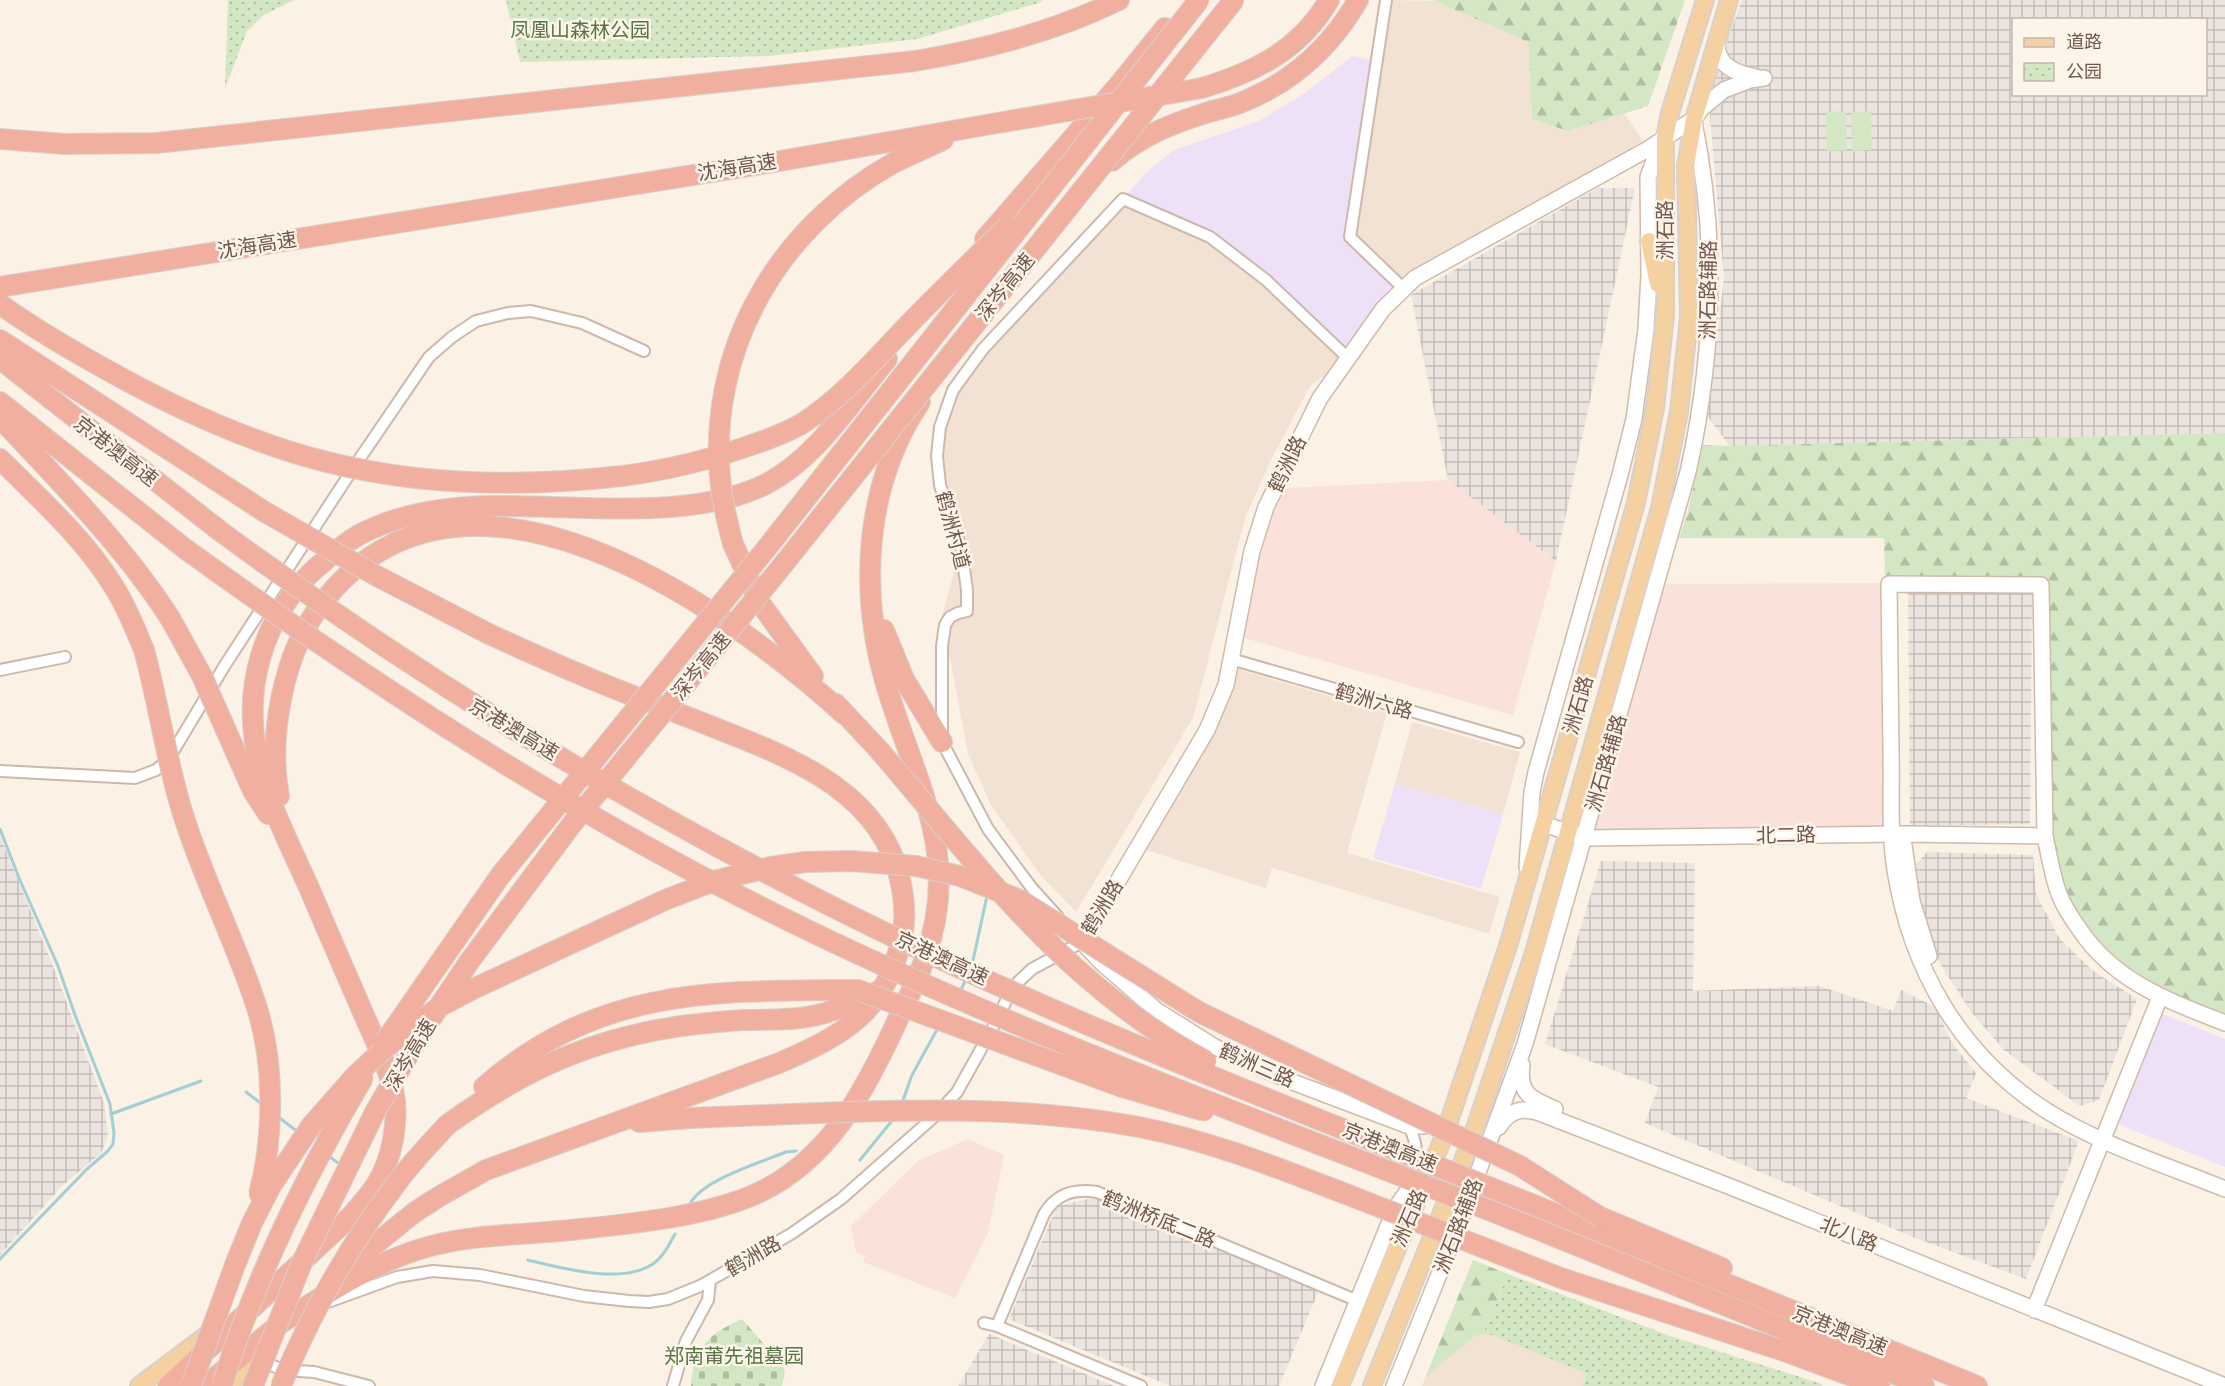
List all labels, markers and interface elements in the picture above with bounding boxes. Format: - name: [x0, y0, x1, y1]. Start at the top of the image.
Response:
- park label: 凤凰山森林公园: [510, 17, 650, 43]
- legend: [2012, 18, 2207, 96]
- text: 道路: [2066, 30, 2102, 53]
- text: 公园: [2066, 60, 2102, 83]
- street label: 沈海高速: [695, 148, 779, 186]
- street label: 洲石路: [1652, 200, 1678, 260]
- street label: 沈海高速: [215, 226, 299, 264]
- street label: 洲石路辅路: [1694, 240, 1722, 340]
- street label: 深岑高速: [970, 248, 1040, 326]
- street label: 京港澳高速: [69, 410, 163, 492]
- street label: 鹤洲路: [1262, 431, 1312, 497]
- street label: 鹤洲村道: [930, 488, 976, 572]
- street label: 深岑高速: [666, 627, 736, 705]
- street label: 洲石路: [1557, 673, 1599, 737]
- street label: 鹤洲六路: [1332, 677, 1416, 725]
- street label: 京港澳高速: [464, 692, 564, 766]
- street label: 洲石路辅路: [1580, 711, 1632, 815]
- street label: 北二路: [1756, 821, 1816, 849]
- street label: 鹤洲路: [1075, 875, 1129, 939]
- street label: 京港澳高速: [891, 925, 993, 991]
- street label: 深岑高速: [378, 1014, 442, 1096]
- street label: 鹤洲三路: [1215, 1037, 1299, 1093]
- street label: 京港澳高速: [1339, 1116, 1441, 1178]
- street label: 洲石路辅路: [1428, 1175, 1488, 1277]
- street label: 鹤洲桥底二路: [1098, 1184, 1220, 1254]
- street label: 洲石路: [1385, 1185, 1433, 1251]
- street label: 北八路: [1816, 1211, 1882, 1257]
- street label: 鹤洲路: [721, 1230, 785, 1282]
- street label: 京港澳高速: [1789, 1299, 1891, 1361]
- park label: 郑南莆先祖墓园: [664, 1343, 804, 1369]

